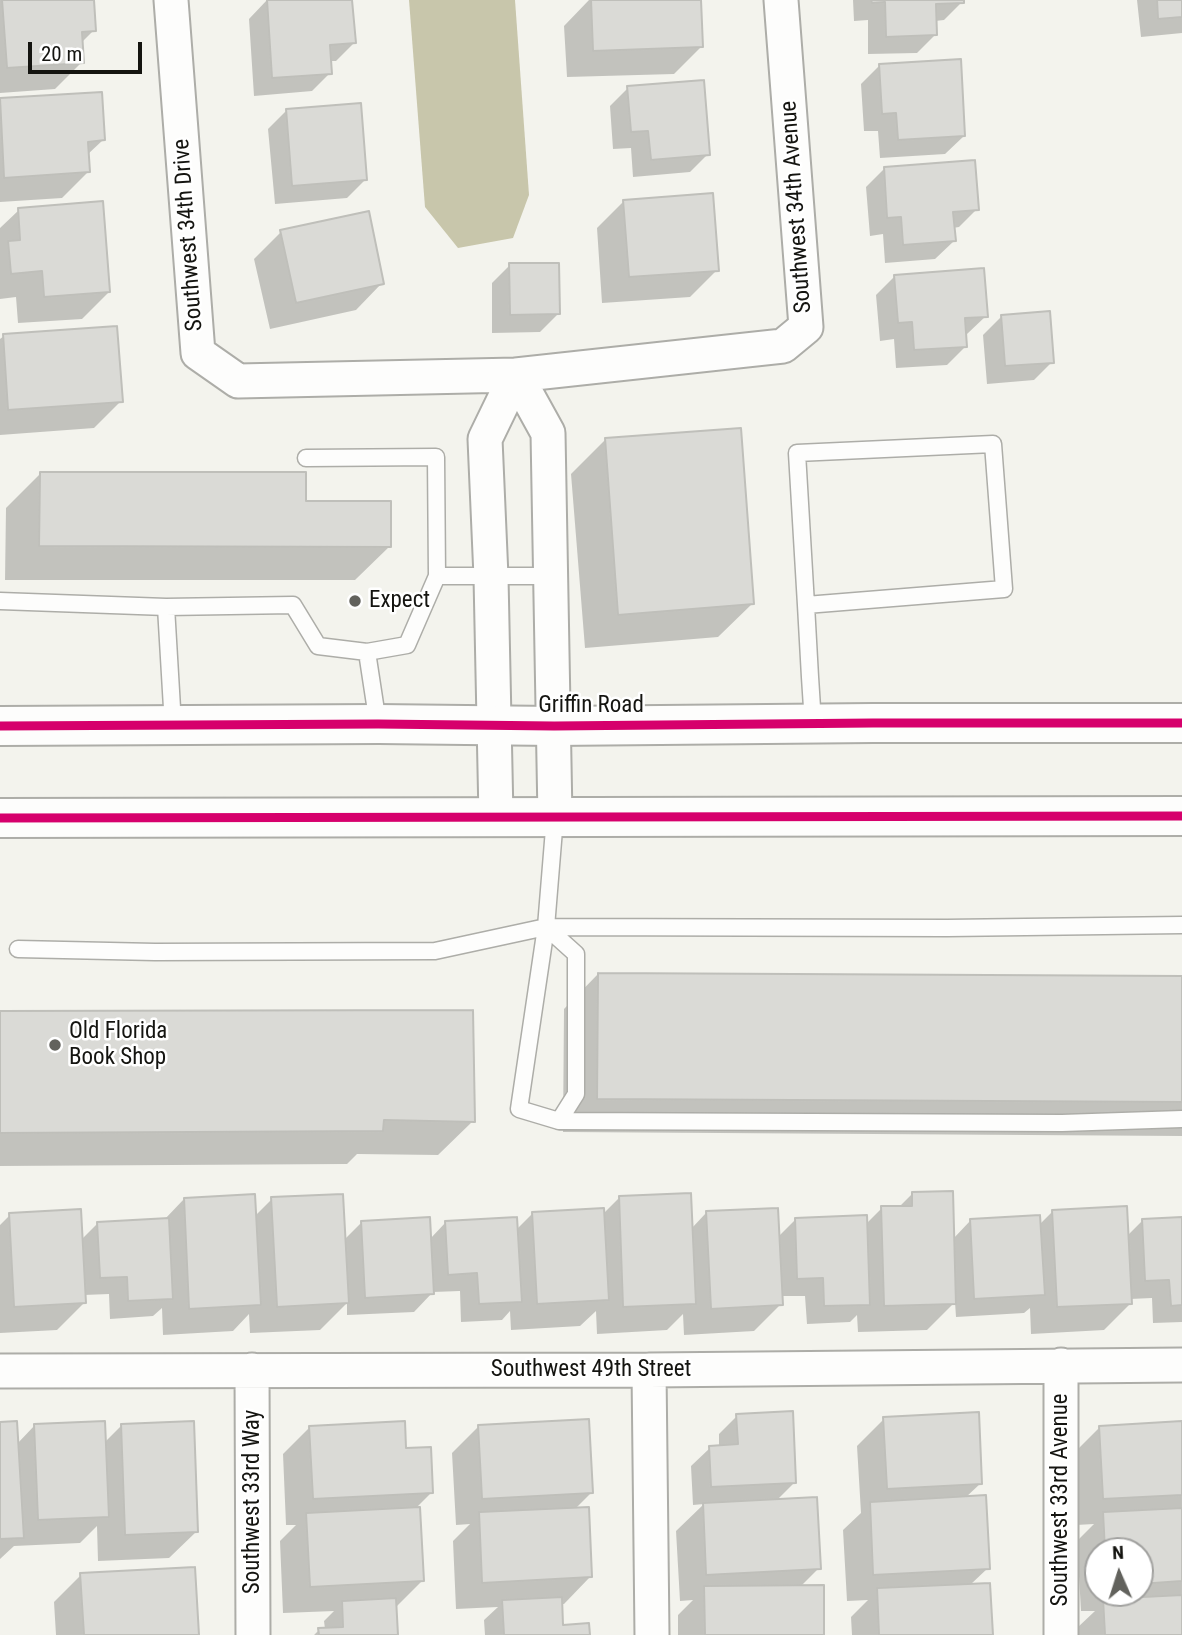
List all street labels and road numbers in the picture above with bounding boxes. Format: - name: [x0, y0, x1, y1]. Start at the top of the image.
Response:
- street label: Southwest 34th Avenue: [776, 100, 818, 314]
- street label: Southwest 34th Drive: [169, 138, 209, 332]
- street label: Griffin Road: [538, 692, 644, 720]
- street label: Southwest 49th Street: [491, 1356, 691, 1384]
- street label: Southwest 33rd Avenue: [1047, 1393, 1075, 1607]
- street label: Southwest 33rd Way: [239, 1410, 267, 1594]

